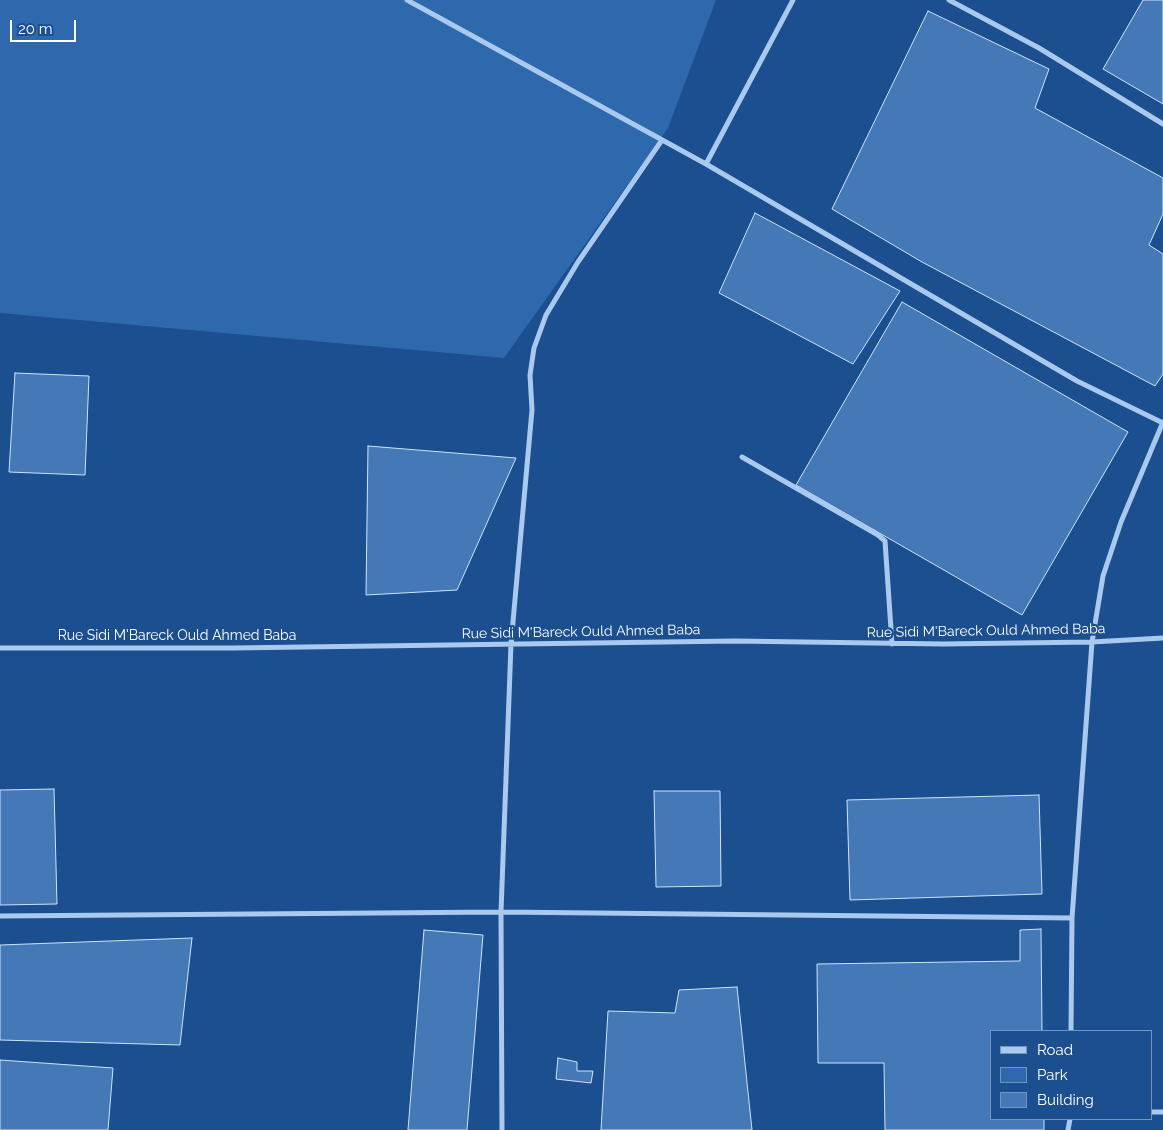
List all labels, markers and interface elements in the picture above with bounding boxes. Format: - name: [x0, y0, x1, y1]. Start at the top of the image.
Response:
- scale bar: [12, 10, 79, 42]
- text: 20 m: [18, 20, 53, 38]
- street label: Rue Sidi M'Bareck Ould Ahmed Baba: [867, 621, 1105, 641]
- street label: Rue Sidi M'Bareck Ould Ahmed Baba: [462, 622, 700, 642]
- street label: Rue Sidi M'Bareck Ould Ahmed Baba: [58, 628, 296, 644]
- legend: [990, 1030, 1153, 1120]
- text: Road: [1037, 1041, 1073, 1059]
- text: Park: [1037, 1066, 1068, 1084]
- text: Building: [1037, 1091, 1094, 1109]

